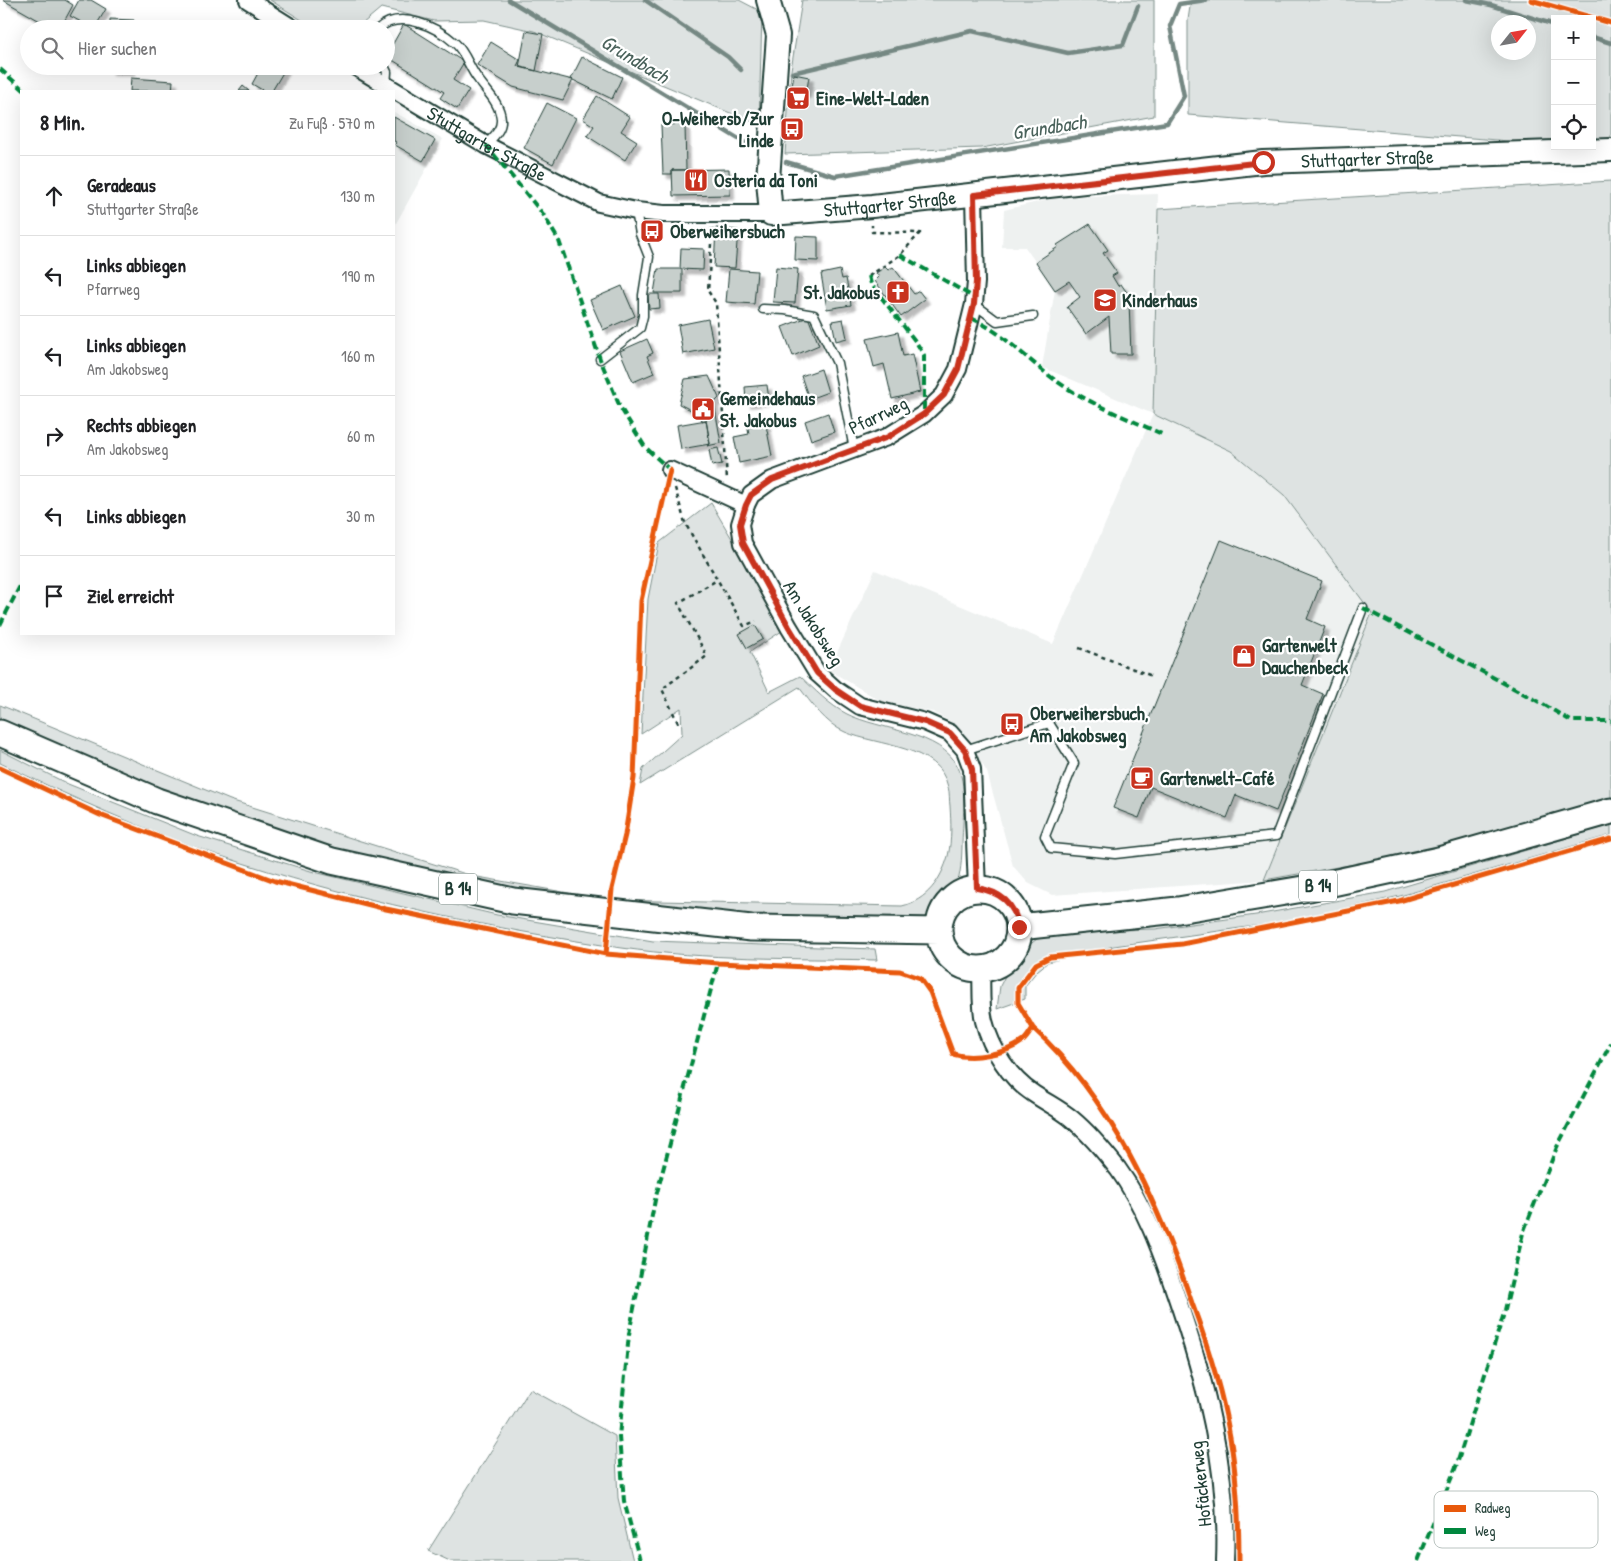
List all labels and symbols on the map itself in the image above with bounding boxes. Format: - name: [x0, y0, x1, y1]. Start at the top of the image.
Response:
- north arrow: [1491, 15, 1536, 60]
- water label: Grundbach: [596, 28, 675, 90]
- supermarket icon: Eine-Welt-Laden: [785, 85, 811, 111]
- place label: Eine-Welt-Laden: [816, 85, 930, 111]
- street label: Stuttgarter Straße: [423, 100, 552, 187]
- place label: O-Weihersb/Zur Linde: [662, 105, 775, 153]
- water label: Grundbach: [1010, 107, 1089, 146]
- bus stop icon: O-Weihersb/Zur Linde: [779, 116, 805, 142]
- street label: Stuttgarter Straße: [1301, 143, 1434, 174]
- route start: [1252, 151, 1275, 174]
- restaurant icon: Osteria da Toni: [683, 167, 709, 193]
- place label: Osteria da Toni: [714, 167, 818, 193]
- street label: Stuttgarter Straße: [823, 184, 958, 223]
- bus stop icon: Oberweihersbuch: [639, 218, 665, 244]
- place label: Oberweihersbuch: [670, 218, 785, 244]
- place label: St. Jakobus: [804, 279, 881, 305]
- church icon: St. Jakobus: [885, 279, 911, 305]
- school or university icon: Kinderhaus: [1092, 287, 1118, 313]
- place label: Kinderhaus: [1122, 287, 1198, 313]
- place label: Gemeindehaus St. Jakobus: [720, 385, 816, 433]
- street label: Pfarrweg: [844, 390, 912, 440]
- public building icon: Gemeindehaus St. Jakobus: [690, 396, 716, 422]
- street label: Am Jakobsweg: [777, 575, 851, 671]
- place label: Gartenwelt Dauchenbeck: [1262, 632, 1348, 680]
- shop icon: Gartenwelt Dauchenbeck: [1231, 643, 1257, 669]
- place label: Oberweihersbuch, Am Jakobsweg: [1030, 700, 1149, 749]
- bus stop icon: Oberweihersbuch, Am Jakobsweg: [999, 711, 1025, 737]
- cafe icon: Gartenwelt-Café: [1129, 765, 1155, 791]
- place label: Gartenwelt-Café: [1160, 765, 1275, 791]
- road number: B 14: [1299, 870, 1337, 901]
- road number: B 14: [439, 874, 477, 904]
- route end: [1008, 916, 1031, 939]
- street label: Hofäckerweg: [1183, 1440, 1217, 1528]
- legend: [1434, 1491, 1598, 1548]
- text: Radweg: [1475, 1498, 1511, 1518]
- text: Weg: [1475, 1521, 1495, 1541]

